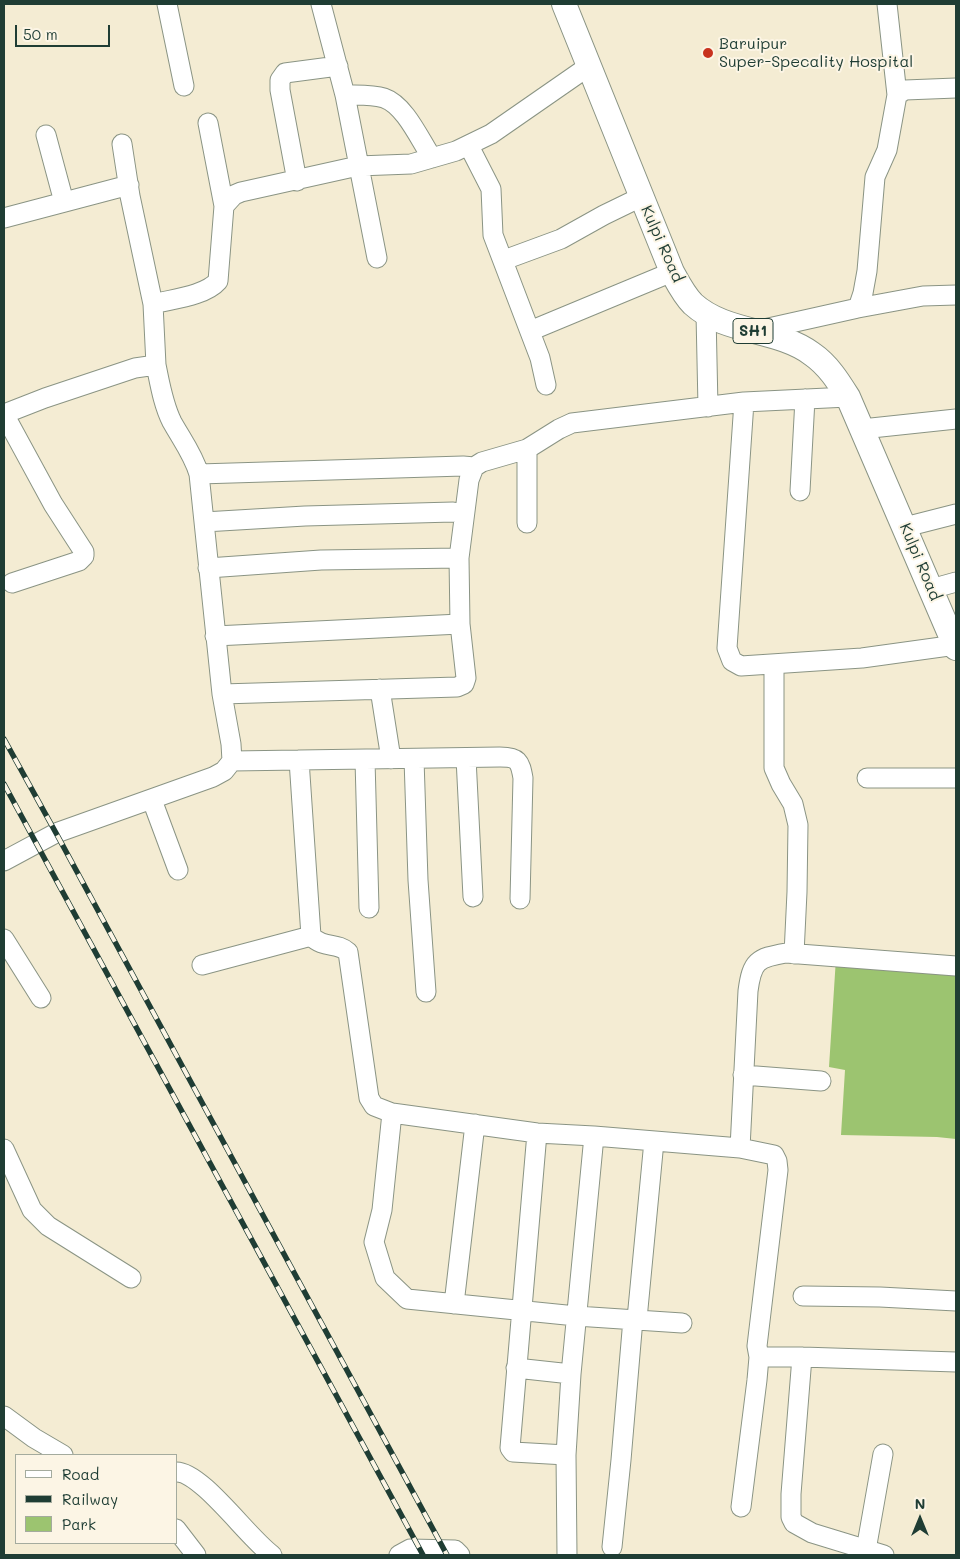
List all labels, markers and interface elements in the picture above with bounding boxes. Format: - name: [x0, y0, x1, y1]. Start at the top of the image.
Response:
- scale bar: [18, 15, 112, 47]
- text: 50 m: [23, 24, 58, 44]
- place label: Baruipur Super-Specality Hospital: [719, 34, 913, 72]
- marker: Baruipur Super-Specality Hospital: [701, 46, 715, 60]
- street label: Kulpi Road: [637, 203, 687, 285]
- road number: SH1: [733, 318, 773, 344]
- street label: Kulpi Road: [895, 520, 945, 604]
- legend: [15, 1454, 178, 1544]
- text: Road: [62, 1464, 99, 1484]
- text: Railway: [62, 1489, 118, 1509]
- north arrow: [895, 1494, 945, 1544]
- text: N: [915, 1494, 925, 1513]
- text: Park: [62, 1514, 96, 1534]

